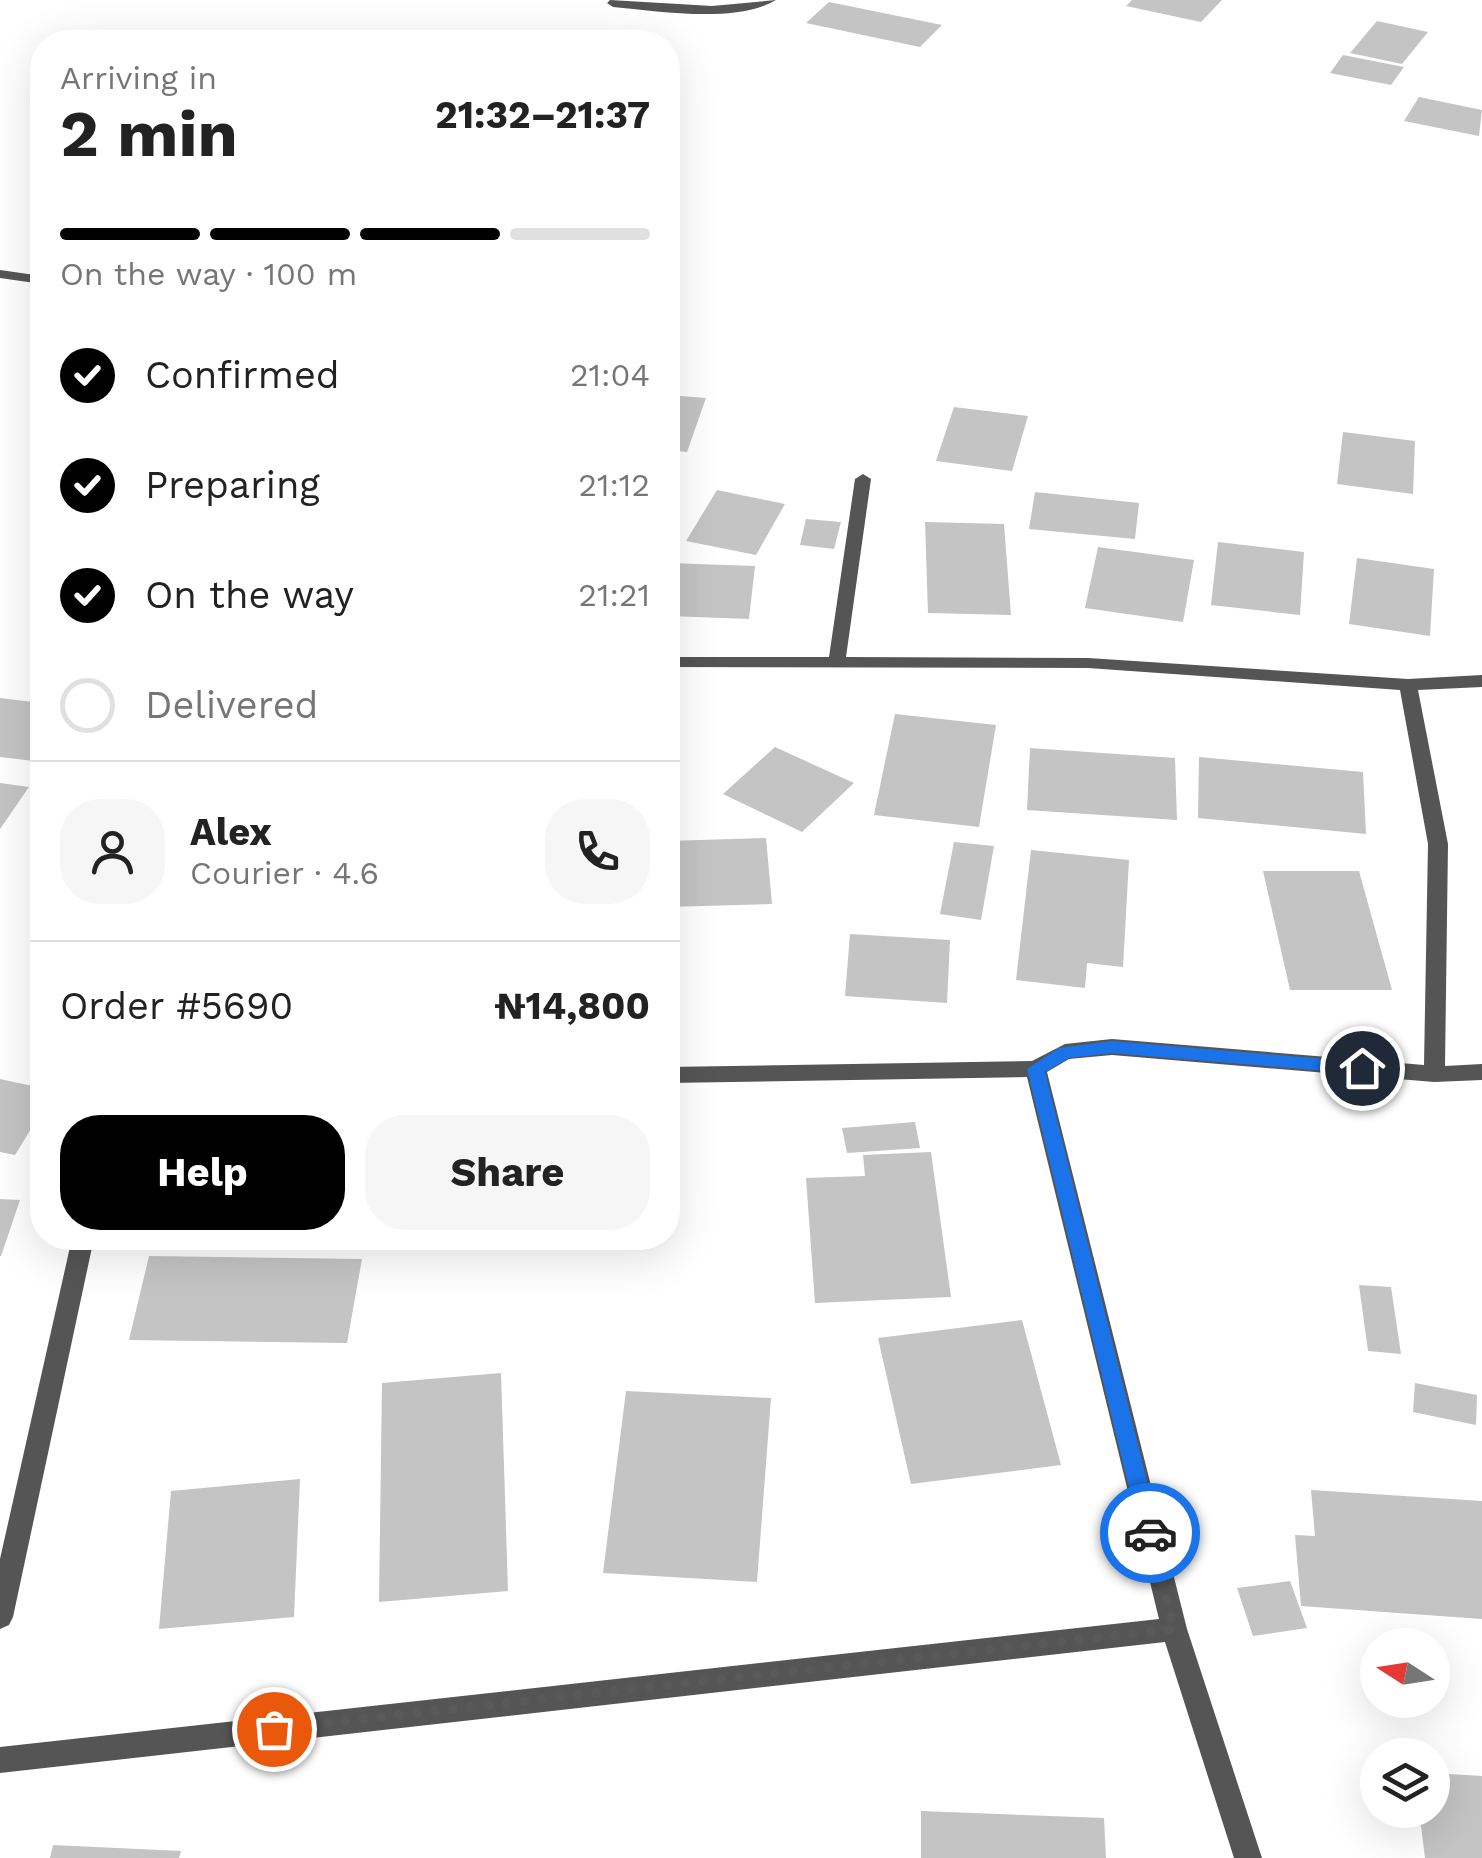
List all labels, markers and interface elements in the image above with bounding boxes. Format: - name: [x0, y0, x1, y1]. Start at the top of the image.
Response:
- text: Arriving in: [60, 59, 217, 97]
- text: 21:32–21:37: [435, 93, 650, 137]
- text: 2 min: [60, 96, 238, 172]
- text: On the way · 100 m: [60, 255, 357, 293]
- icon: check: [60, 348, 115, 403]
- text: Confirmed: [145, 353, 340, 397]
- text: 21:04: [570, 356, 650, 394]
- icon: check: [60, 458, 115, 513]
- text: Preparing: [145, 463, 320, 507]
- text: 21:12: [578, 466, 650, 504]
- icon: check: [60, 568, 115, 623]
- text: On the way: [145, 573, 354, 617]
- text: 21:21: [578, 576, 650, 614]
- text: Delivered: [145, 683, 318, 727]
- button: person: [60, 799, 165, 904]
- button: phone: [545, 799, 650, 904]
- text: Alex: [190, 810, 272, 854]
- text: Courier · 4.6: [190, 854, 379, 892]
- text: Order #5690: [60, 984, 293, 1028]
- text: ₦14,800: [494, 984, 650, 1028]
- pin: [1320, 1026, 1405, 1111]
- icon: home: [1335, 1041, 1390, 1096]
- button: Help: [60, 1115, 345, 1230]
- button: Share: [365, 1115, 650, 1230]
- courier: [1100, 1483, 1200, 1583]
- icon: car: [1123, 1506, 1178, 1561]
- north arrow: [1360, 1628, 1450, 1718]
- map controls: [1360, 1628, 1450, 1828]
- pin: [232, 1687, 317, 1772]
- icon: bag: [247, 1702, 302, 1757]
- button: layers: [1360, 1738, 1450, 1828]

